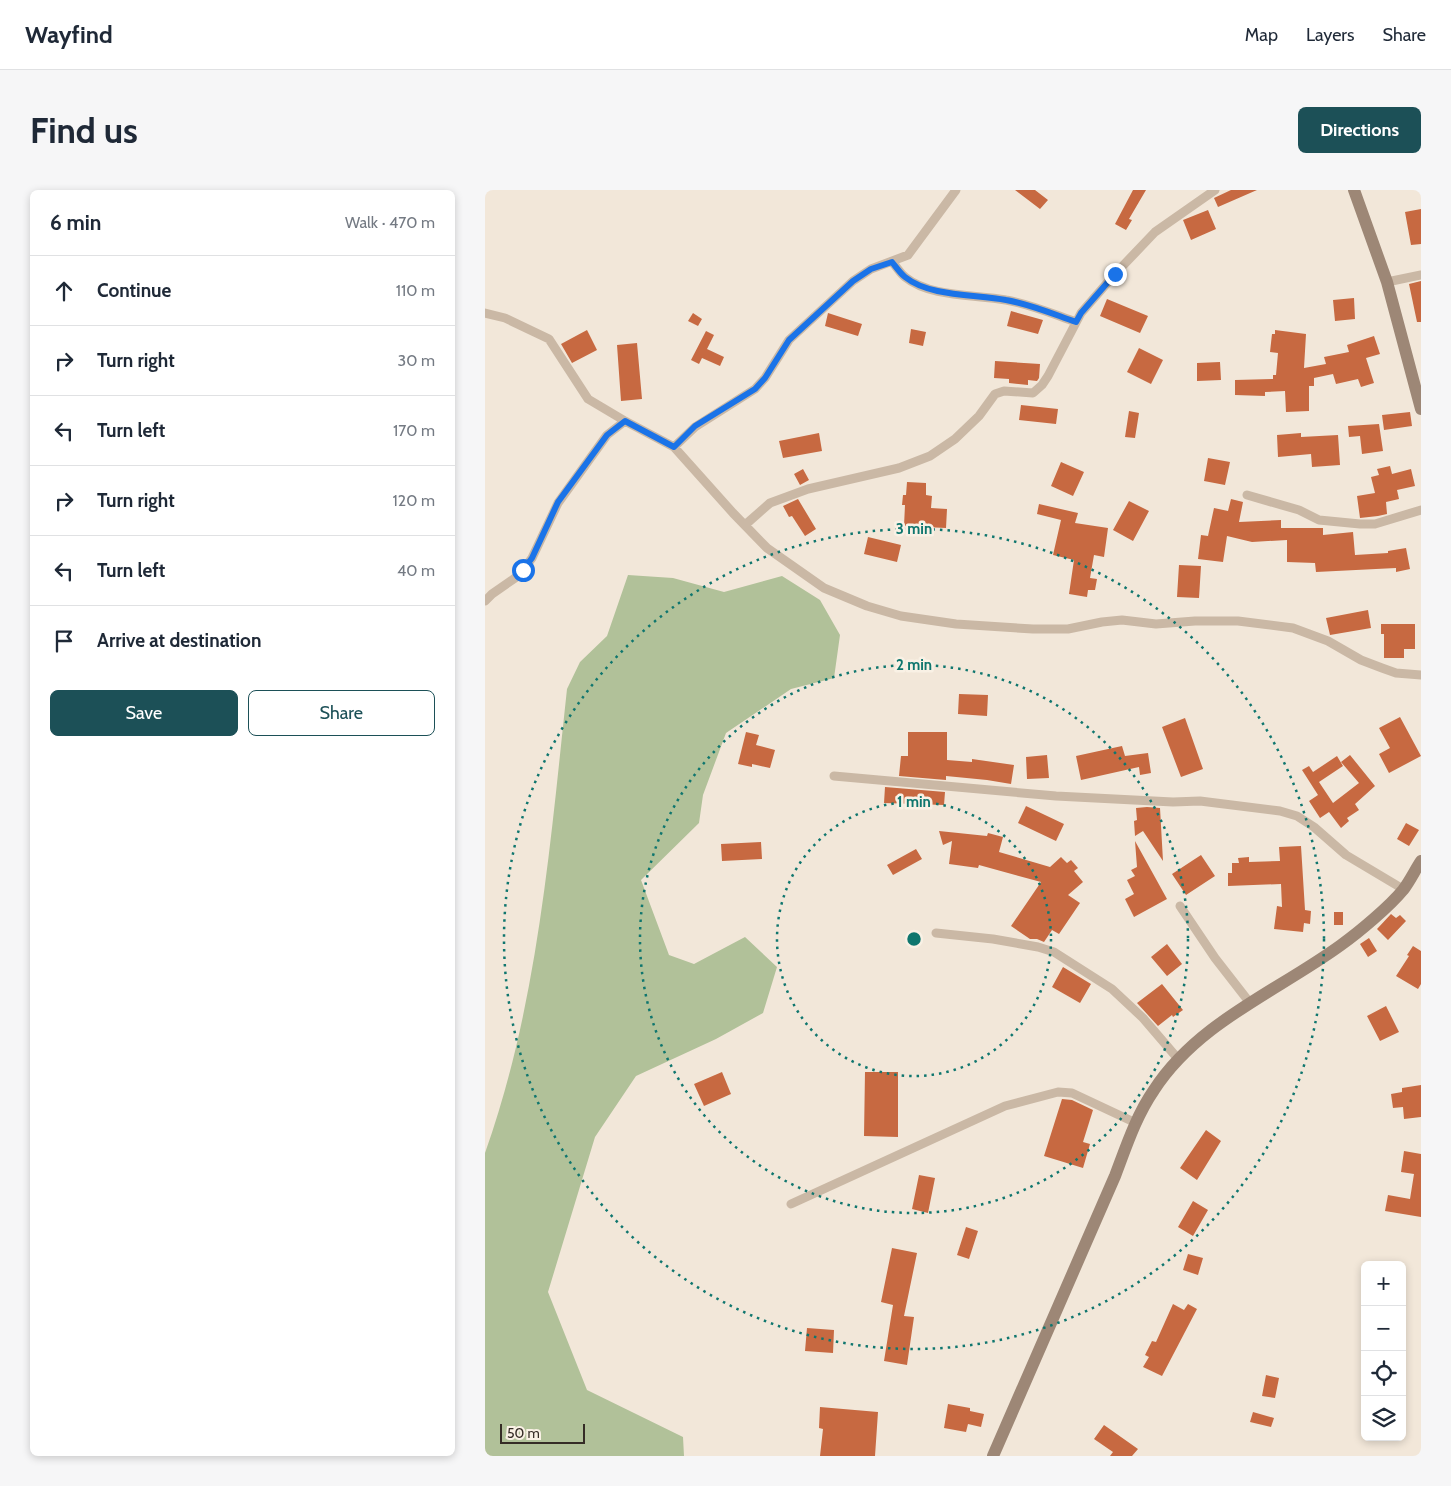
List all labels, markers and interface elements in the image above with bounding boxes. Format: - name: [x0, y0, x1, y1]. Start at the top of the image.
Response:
- text: Wayfind: [25, 20, 113, 49]
- text: Map: [1245, 24, 1278, 46]
- text: Layers: [1306, 24, 1355, 46]
- text: Share: [1383, 24, 1426, 46]
- button: Directions: [1298, 107, 1421, 153]
- text: Find us: [30, 109, 138, 152]
- text: 6 min: [50, 210, 101, 235]
- text: Walk · 470 m: [345, 213, 435, 232]
- route end: [1104, 263, 1127, 286]
- icon: ahead: [50, 277, 78, 305]
- text: Continue: [97, 279, 171, 302]
- text: 110 m: [396, 281, 435, 300]
- icon: right: [50, 347, 78, 375]
- text: Turn right: [97, 349, 175, 372]
- text: 30 m: [398, 351, 435, 370]
- icon: left: [50, 417, 78, 445]
- text: Turn left: [97, 419, 165, 442]
- text: 170 m: [393, 421, 435, 440]
- icon: right: [50, 487, 78, 515]
- text: Turn right: [97, 489, 175, 512]
- text: 120 m: [393, 491, 435, 510]
- text: 3 min: [896, 520, 932, 538]
- icon: left: [50, 557, 78, 585]
- text: Turn left: [97, 559, 165, 582]
- route start: [512, 559, 535, 582]
- text: 40 m: [397, 561, 435, 580]
- icon: arrive: [50, 627, 78, 655]
- text: Arrive at destination: [97, 629, 261, 652]
- text: 2 min: [896, 656, 932, 674]
- button: Save: [50, 690, 238, 736]
- button: Share: [248, 690, 435, 736]
- text: 1 min: [897, 793, 931, 811]
- centre of rings: [905, 930, 923, 948]
- map controls: [1361, 1261, 1406, 1441]
- button: +: [1361, 1261, 1406, 1306]
- button: −: [1361, 1306, 1406, 1351]
- button: locate: [1361, 1351, 1406, 1396]
- button: layers: [1361, 1396, 1406, 1441]
- scale bar: [500, 1421, 585, 1444]
- text: 50 m: [507, 1424, 540, 1442]

